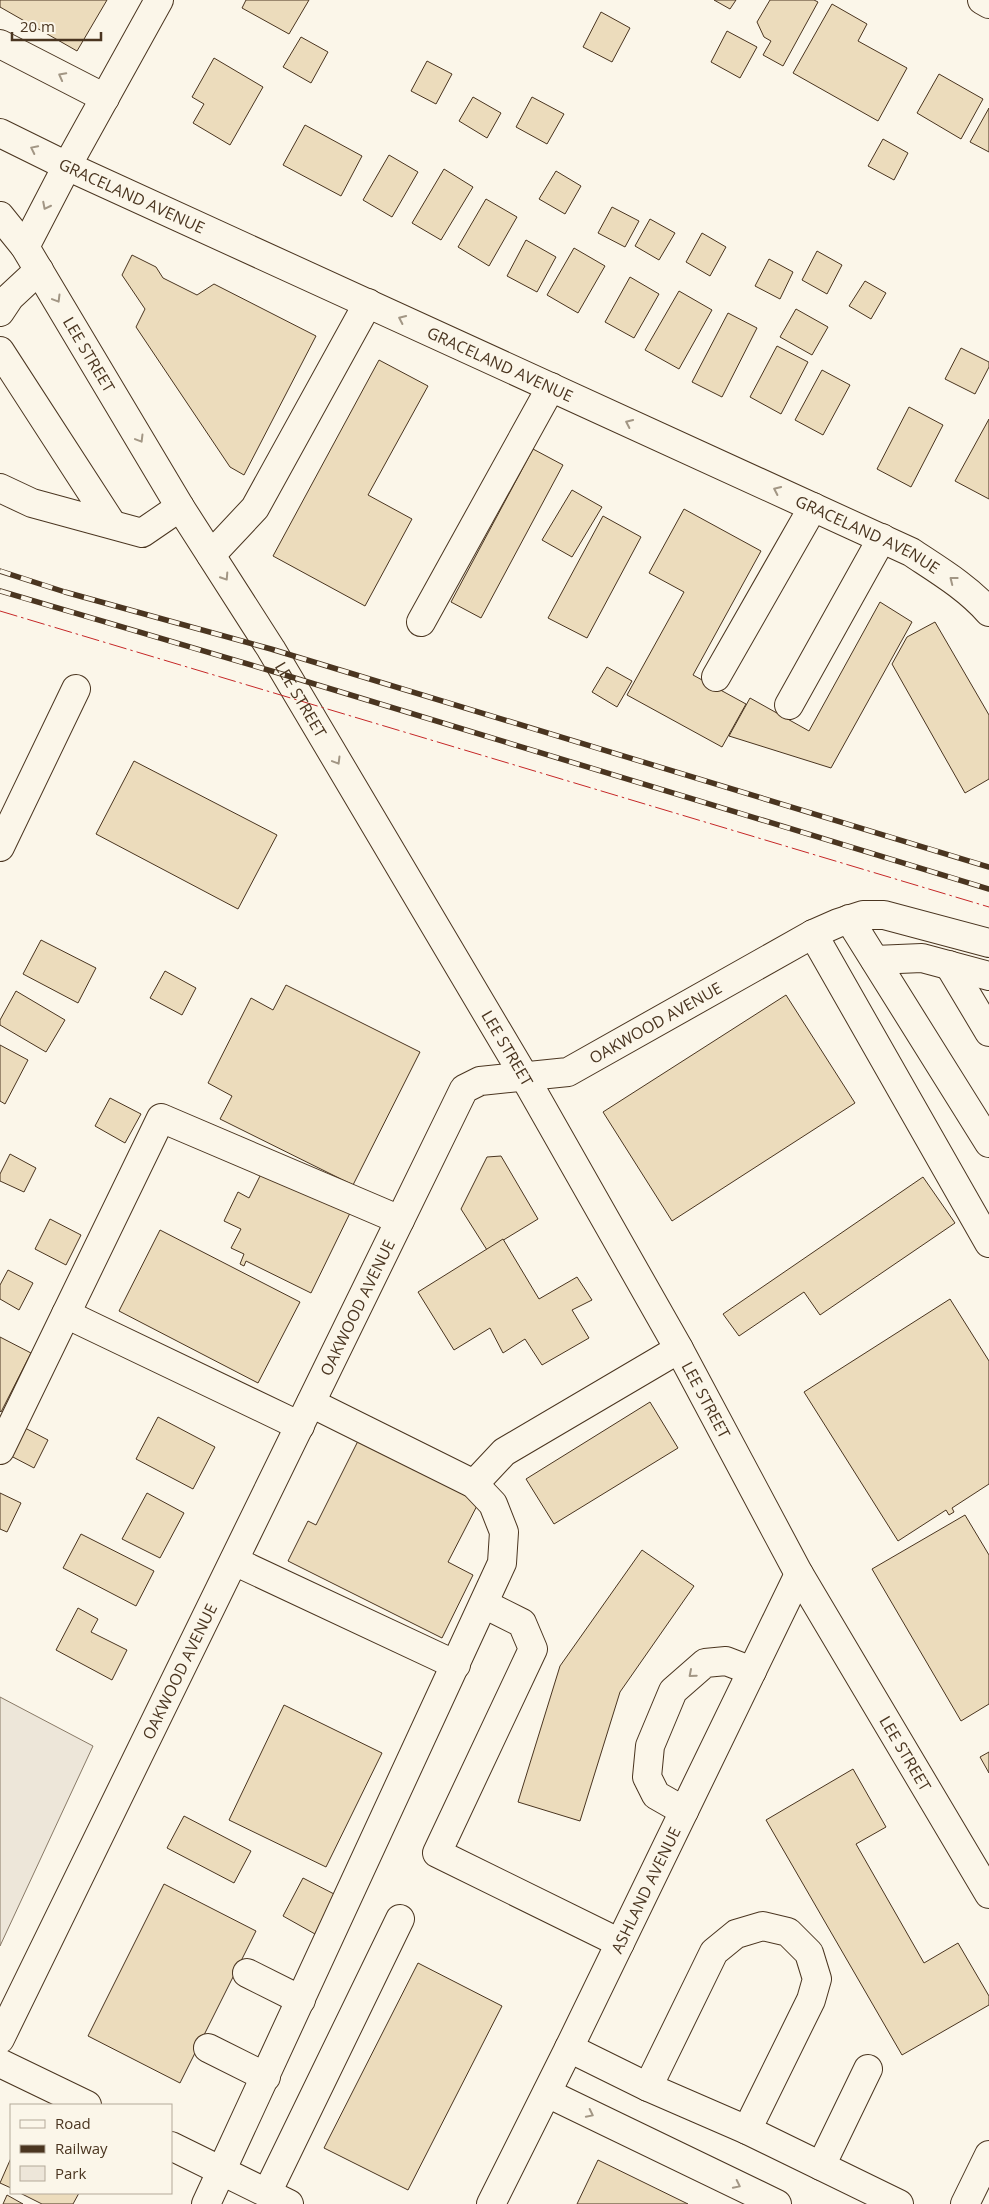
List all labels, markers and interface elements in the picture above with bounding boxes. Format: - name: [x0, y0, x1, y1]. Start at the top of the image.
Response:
- scale bar: [12, 10, 101, 42]
- text: 20 m: [20, 16, 55, 36]
- one-way arrow: [58, 72, 67, 82]
- one-way arrow: [30, 145, 39, 155]
- street label: GRACELAND AVENUE: [55, 153, 208, 239]
- one-way arrow: [42, 201, 52, 210]
- one-way arrow: [50, 294, 60, 303]
- street label: LEE STREET: [58, 313, 120, 397]
- one-way arrow: [398, 315, 407, 325]
- street label: GRACELAND AVENUE: [424, 321, 577, 407]
- one-way arrow: [625, 419, 634, 429]
- one-way arrow: [133, 434, 143, 443]
- one-way arrow: [773, 486, 782, 497]
- street label: GRACELAND AVENUE: [792, 490, 944, 579]
- one-way arrow: [219, 572, 228, 581]
- one-way arrow: [949, 577, 959, 586]
- street label: LEE STREET: [270, 658, 332, 742]
- one-way arrow: [330, 756, 340, 765]
- street label: OAKWOOD AVENUE: [585, 977, 726, 1069]
- street label: LEE STREET: [476, 1006, 538, 1090]
- street label: OAKWOOD AVENUE: [315, 1236, 400, 1379]
- street label: LEE STREET: [677, 1357, 736, 1442]
- street label: OAKWOOD AVENUE: [137, 1600, 222, 1743]
- one-way arrow: [689, 1668, 698, 1677]
- street label: LEE STREET: [874, 1711, 937, 1795]
- street label: ASHLAND AVENUE: [606, 1823, 686, 1957]
- legend: [10, 2104, 172, 2194]
- one-way arrow: [585, 2108, 594, 2118]
- text: Road: [55, 2113, 91, 2133]
- text: Railway: [55, 2138, 108, 2158]
- text: Park: [55, 2163, 86, 2183]
- one-way arrow: [732, 2179, 741, 2189]

